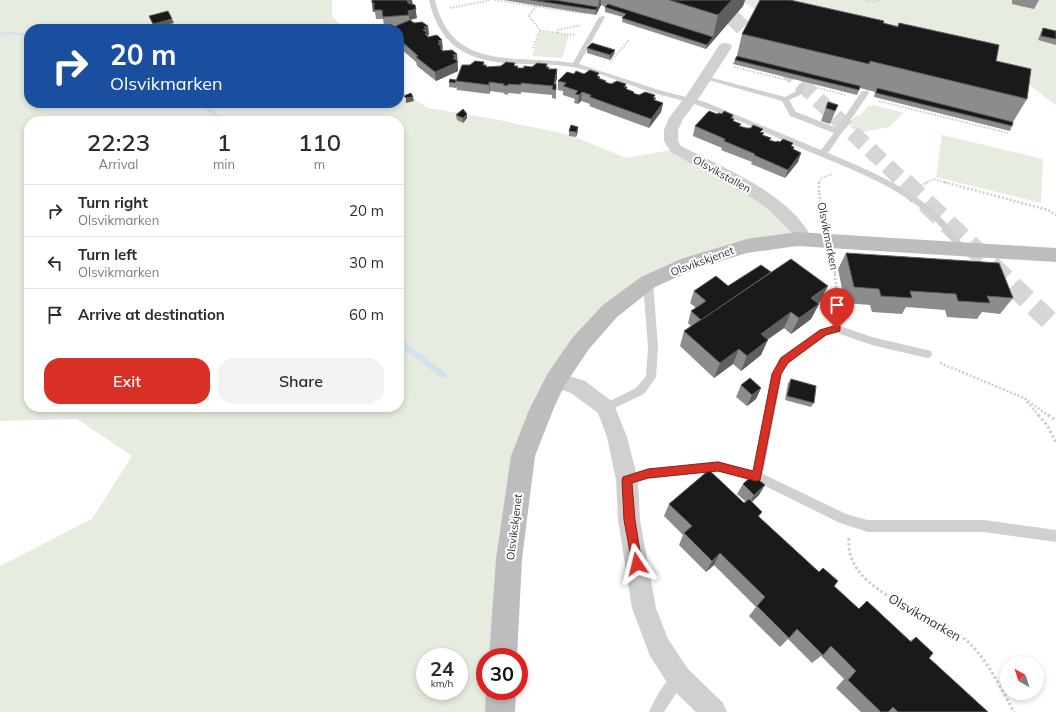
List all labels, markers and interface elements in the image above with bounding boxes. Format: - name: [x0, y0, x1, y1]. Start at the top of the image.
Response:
- text: 20 m: [110, 37, 176, 72]
- icon: right: [44, 40, 96, 92]
- text: Olsvikmarken: [110, 72, 223, 95]
- text: 22:23: [87, 127, 150, 157]
- text: 1: [217, 127, 231, 157]
- text: 110: [298, 127, 341, 157]
- street label: Olsvikstallen: [691, 152, 753, 196]
- text: Arrival: [99, 156, 138, 172]
- text: min: [213, 156, 235, 172]
- text: m: [314, 156, 325, 172]
- text: Turn right: [78, 193, 148, 212]
- icon: right: [44, 200, 66, 222]
- text: 20 m: [349, 201, 384, 220]
- street label: Olsvikmarken: [815, 201, 841, 271]
- text: Olsvikmarken: [78, 212, 159, 228]
- street label: Olsvikskjenet: [668, 243, 736, 279]
- text: Turn left: [78, 245, 137, 264]
- icon: left: [44, 252, 66, 274]
- text: 30 m: [349, 253, 384, 272]
- text: Olsvikmarken: [78, 264, 159, 280]
- pin: [820, 288, 854, 329]
- icon: arrive: [826, 294, 848, 316]
- icon: arrive: [44, 304, 66, 326]
- text: Arrive at destination: [78, 305, 225, 324]
- text: 60 m: [349, 305, 384, 324]
- button: Exit: [44, 358, 210, 404]
- button: Share: [218, 358, 384, 404]
- street label: Olsvikskjenet: [503, 493, 525, 561]
- position arrow: [616, 543, 658, 585]
- street label: Olsvikmarken: [886, 590, 964, 644]
- speed limit sign: 30: [476, 648, 528, 700]
- text: 24: [430, 656, 454, 681]
- north arrow: [1000, 656, 1044, 700]
- map controls: [1000, 656, 1044, 700]
- text: km/h: [431, 677, 453, 690]

